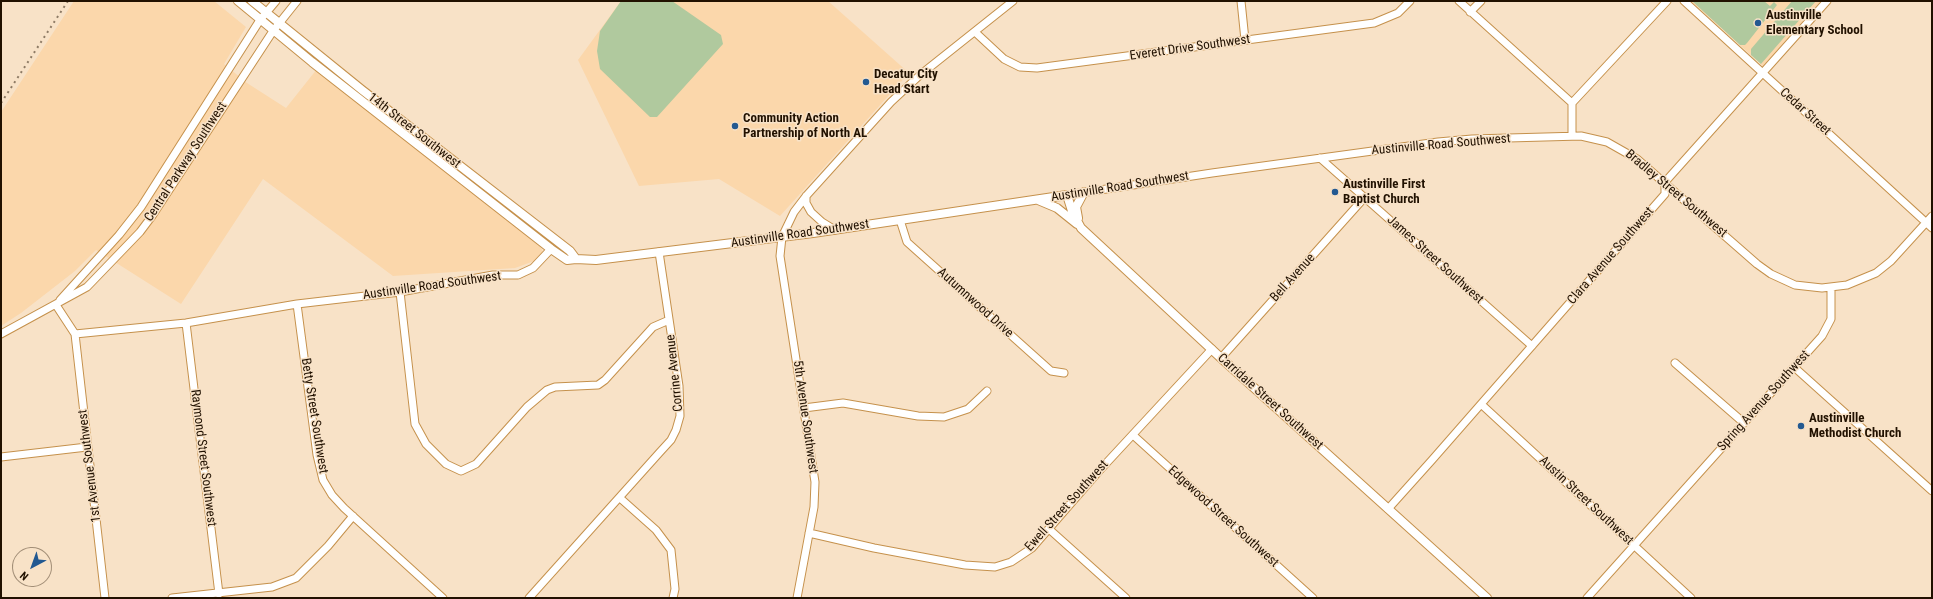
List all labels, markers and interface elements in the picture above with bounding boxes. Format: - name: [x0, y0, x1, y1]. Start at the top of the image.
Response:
- place label: Austinville Elementary School: [1766, 8, 1863, 39]
- marker: Austinville Elementary School: [1753, 18, 1763, 28]
- street label: Everett Drive Southwest: [1129, 32, 1251, 64]
- place label: Decatur City Head Start: [874, 67, 938, 98]
- marker: Decatur City Head Start: [861, 77, 871, 87]
- street label: Cedar Street: [1776, 85, 1834, 139]
- street label: 14th Street Southwest: [365, 90, 463, 172]
- street label: Central Parkway Southwest: [141, 99, 231, 225]
- place label: Community Action Partnership of North AL: [743, 111, 867, 142]
- marker: Community Action Partnership of North AL: [730, 121, 740, 131]
- street label: Austinville Road Southwest: [1371, 131, 1511, 159]
- street label: Bradley Street Southwest: [1622, 147, 1730, 241]
- street label: Austinville Road Southwest: [1050, 168, 1190, 206]
- place label: Austinville First Baptist Church: [1343, 177, 1425, 208]
- marker: Austinville First Baptist Church: [1330, 187, 1340, 197]
- street label: Clara Avenue Southwest: [1564, 204, 1658, 308]
- street label: James Street Southwest: [1383, 212, 1487, 308]
- street label: Austinville Road Southwest: [730, 217, 870, 251]
- street label: Bell Avenue: [1267, 251, 1319, 305]
- street label: Autumnwood Drive: [934, 265, 1016, 341]
- street label: Austinville Road Southwest: [362, 269, 502, 303]
- street label: Corrine Avenue: [663, 334, 687, 412]
- street label: Spring Avenue Southwest: [1715, 347, 1813, 455]
- street label: Carridale Street Southwest: [1214, 350, 1326, 454]
- street label: Betty Street Southwest: [297, 357, 331, 475]
- street label: 5th Avenue Southwest: [789, 360, 821, 474]
- street label: Raymond Street Southwest: [187, 389, 219, 527]
- street label: 1st Avenue Southwest: [75, 409, 105, 523]
- place label: Austinville Methodist Church: [1809, 411, 1901, 442]
- marker: Austinville Methodist Church: [1796, 421, 1806, 431]
- street label: Austin Street Southwest: [1536, 453, 1636, 549]
- street label: Ewell Street Southwest: [1022, 457, 1112, 555]
- street label: Edgewood Street Southwest: [1164, 463, 1282, 571]
- north arrow: [12, 547, 52, 587]
- text: N: [18, 569, 31, 583]

